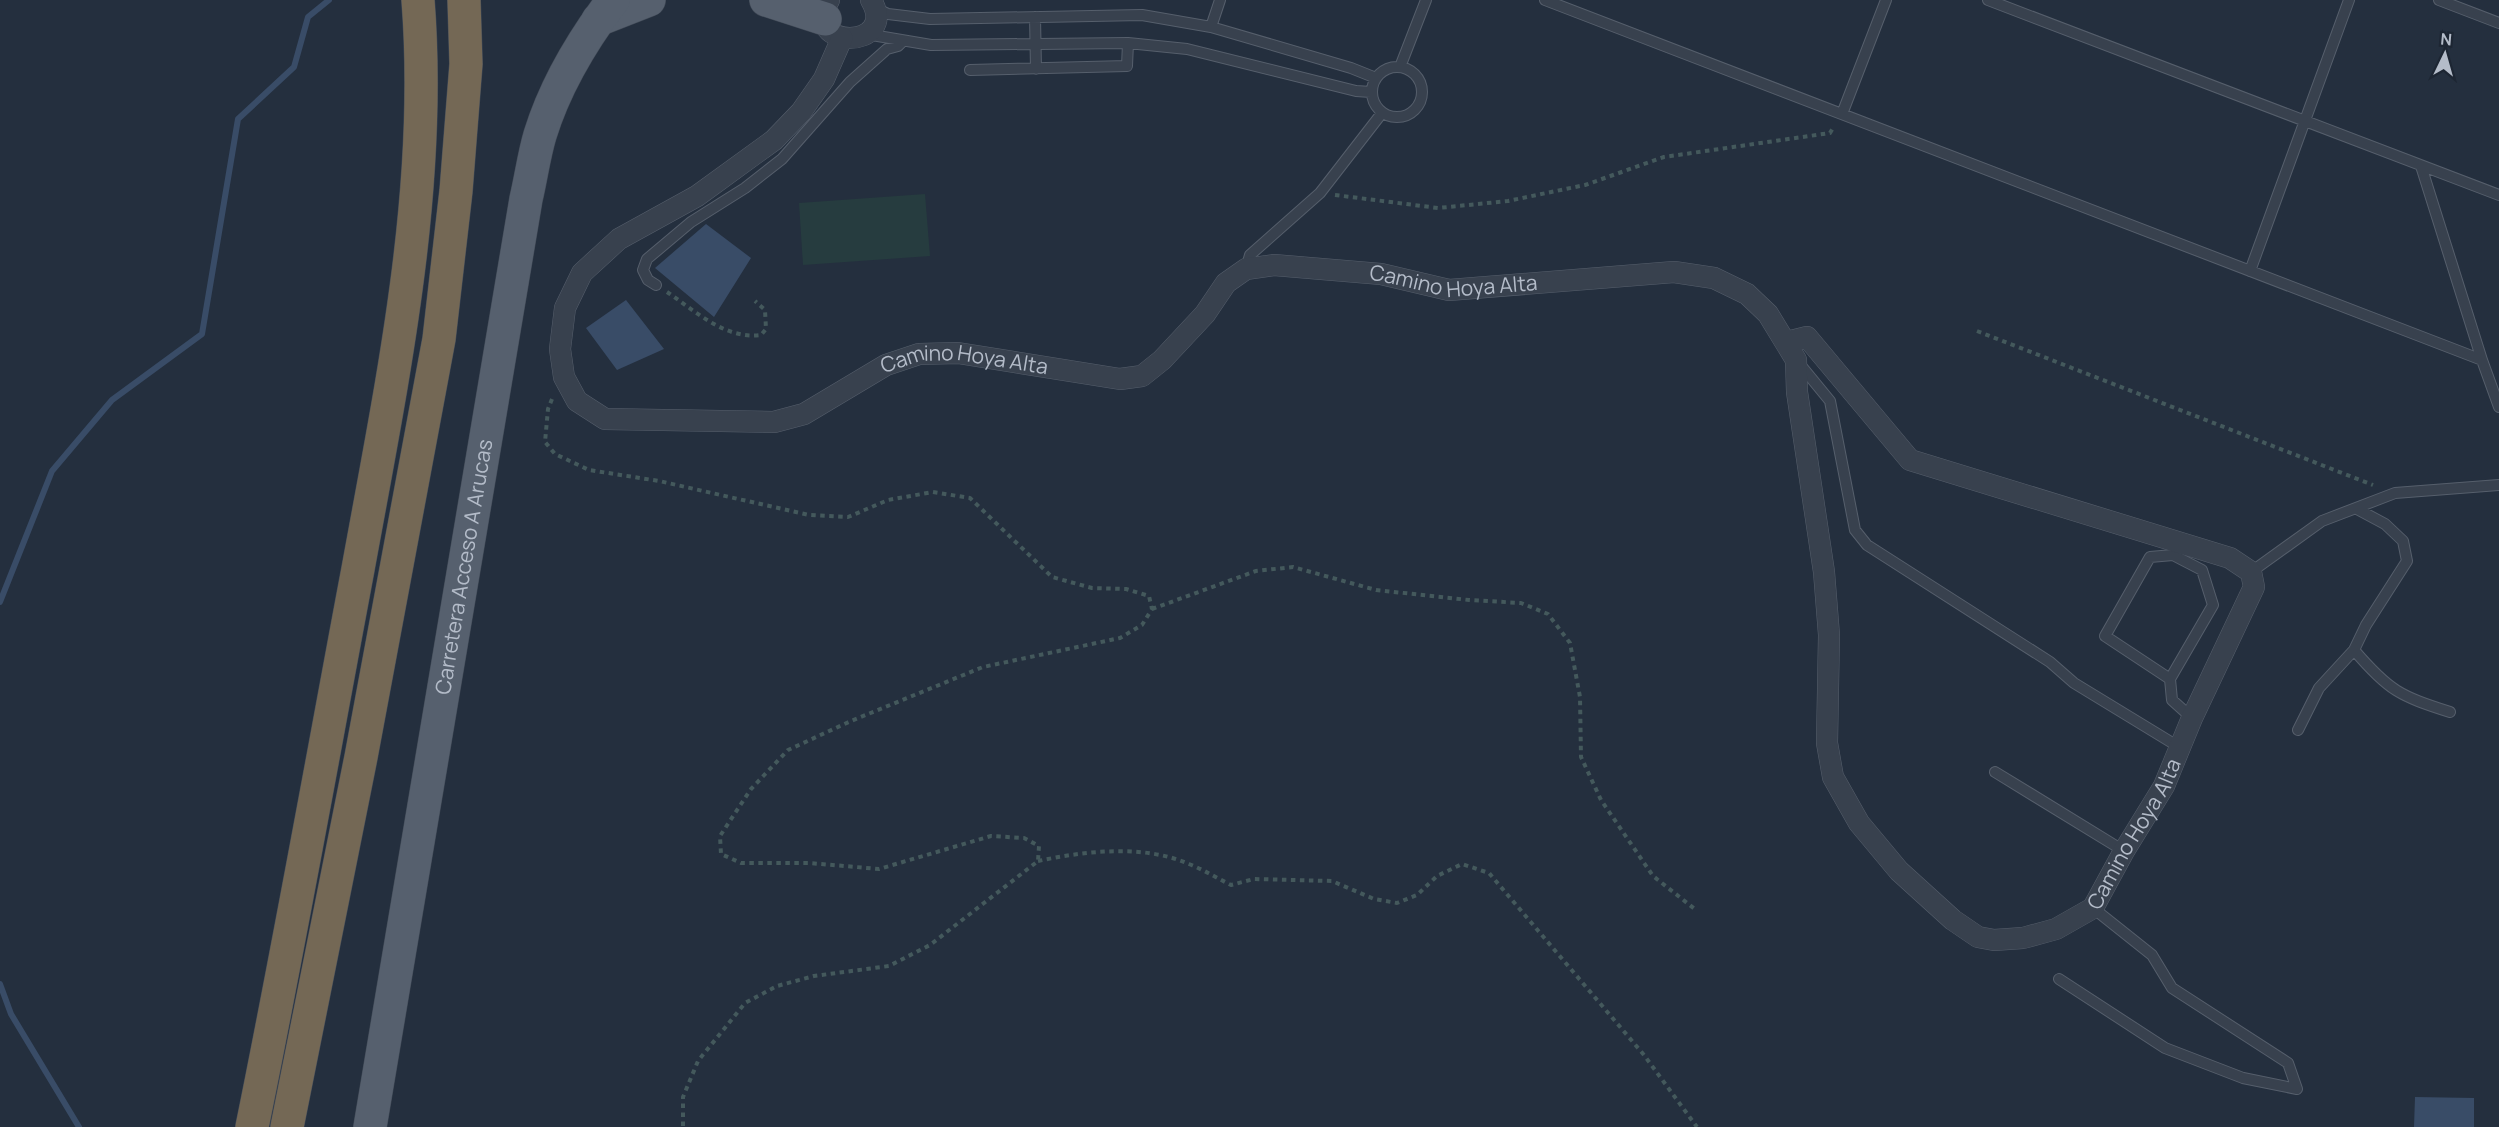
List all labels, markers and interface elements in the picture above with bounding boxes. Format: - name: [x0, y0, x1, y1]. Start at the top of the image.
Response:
- north arrow: [2415, 24, 2475, 84]
- text: N: [2440, 28, 2453, 51]
- street label: Camino Hoya Alta: [1369, 258, 1538, 303]
- street label: Camino Hoya Alta: [877, 338, 1050, 380]
- street label: Carretera Acceso A Arucas: [428, 437, 498, 696]
- street label: Camino Hoya Alta: [2080, 754, 2187, 914]

